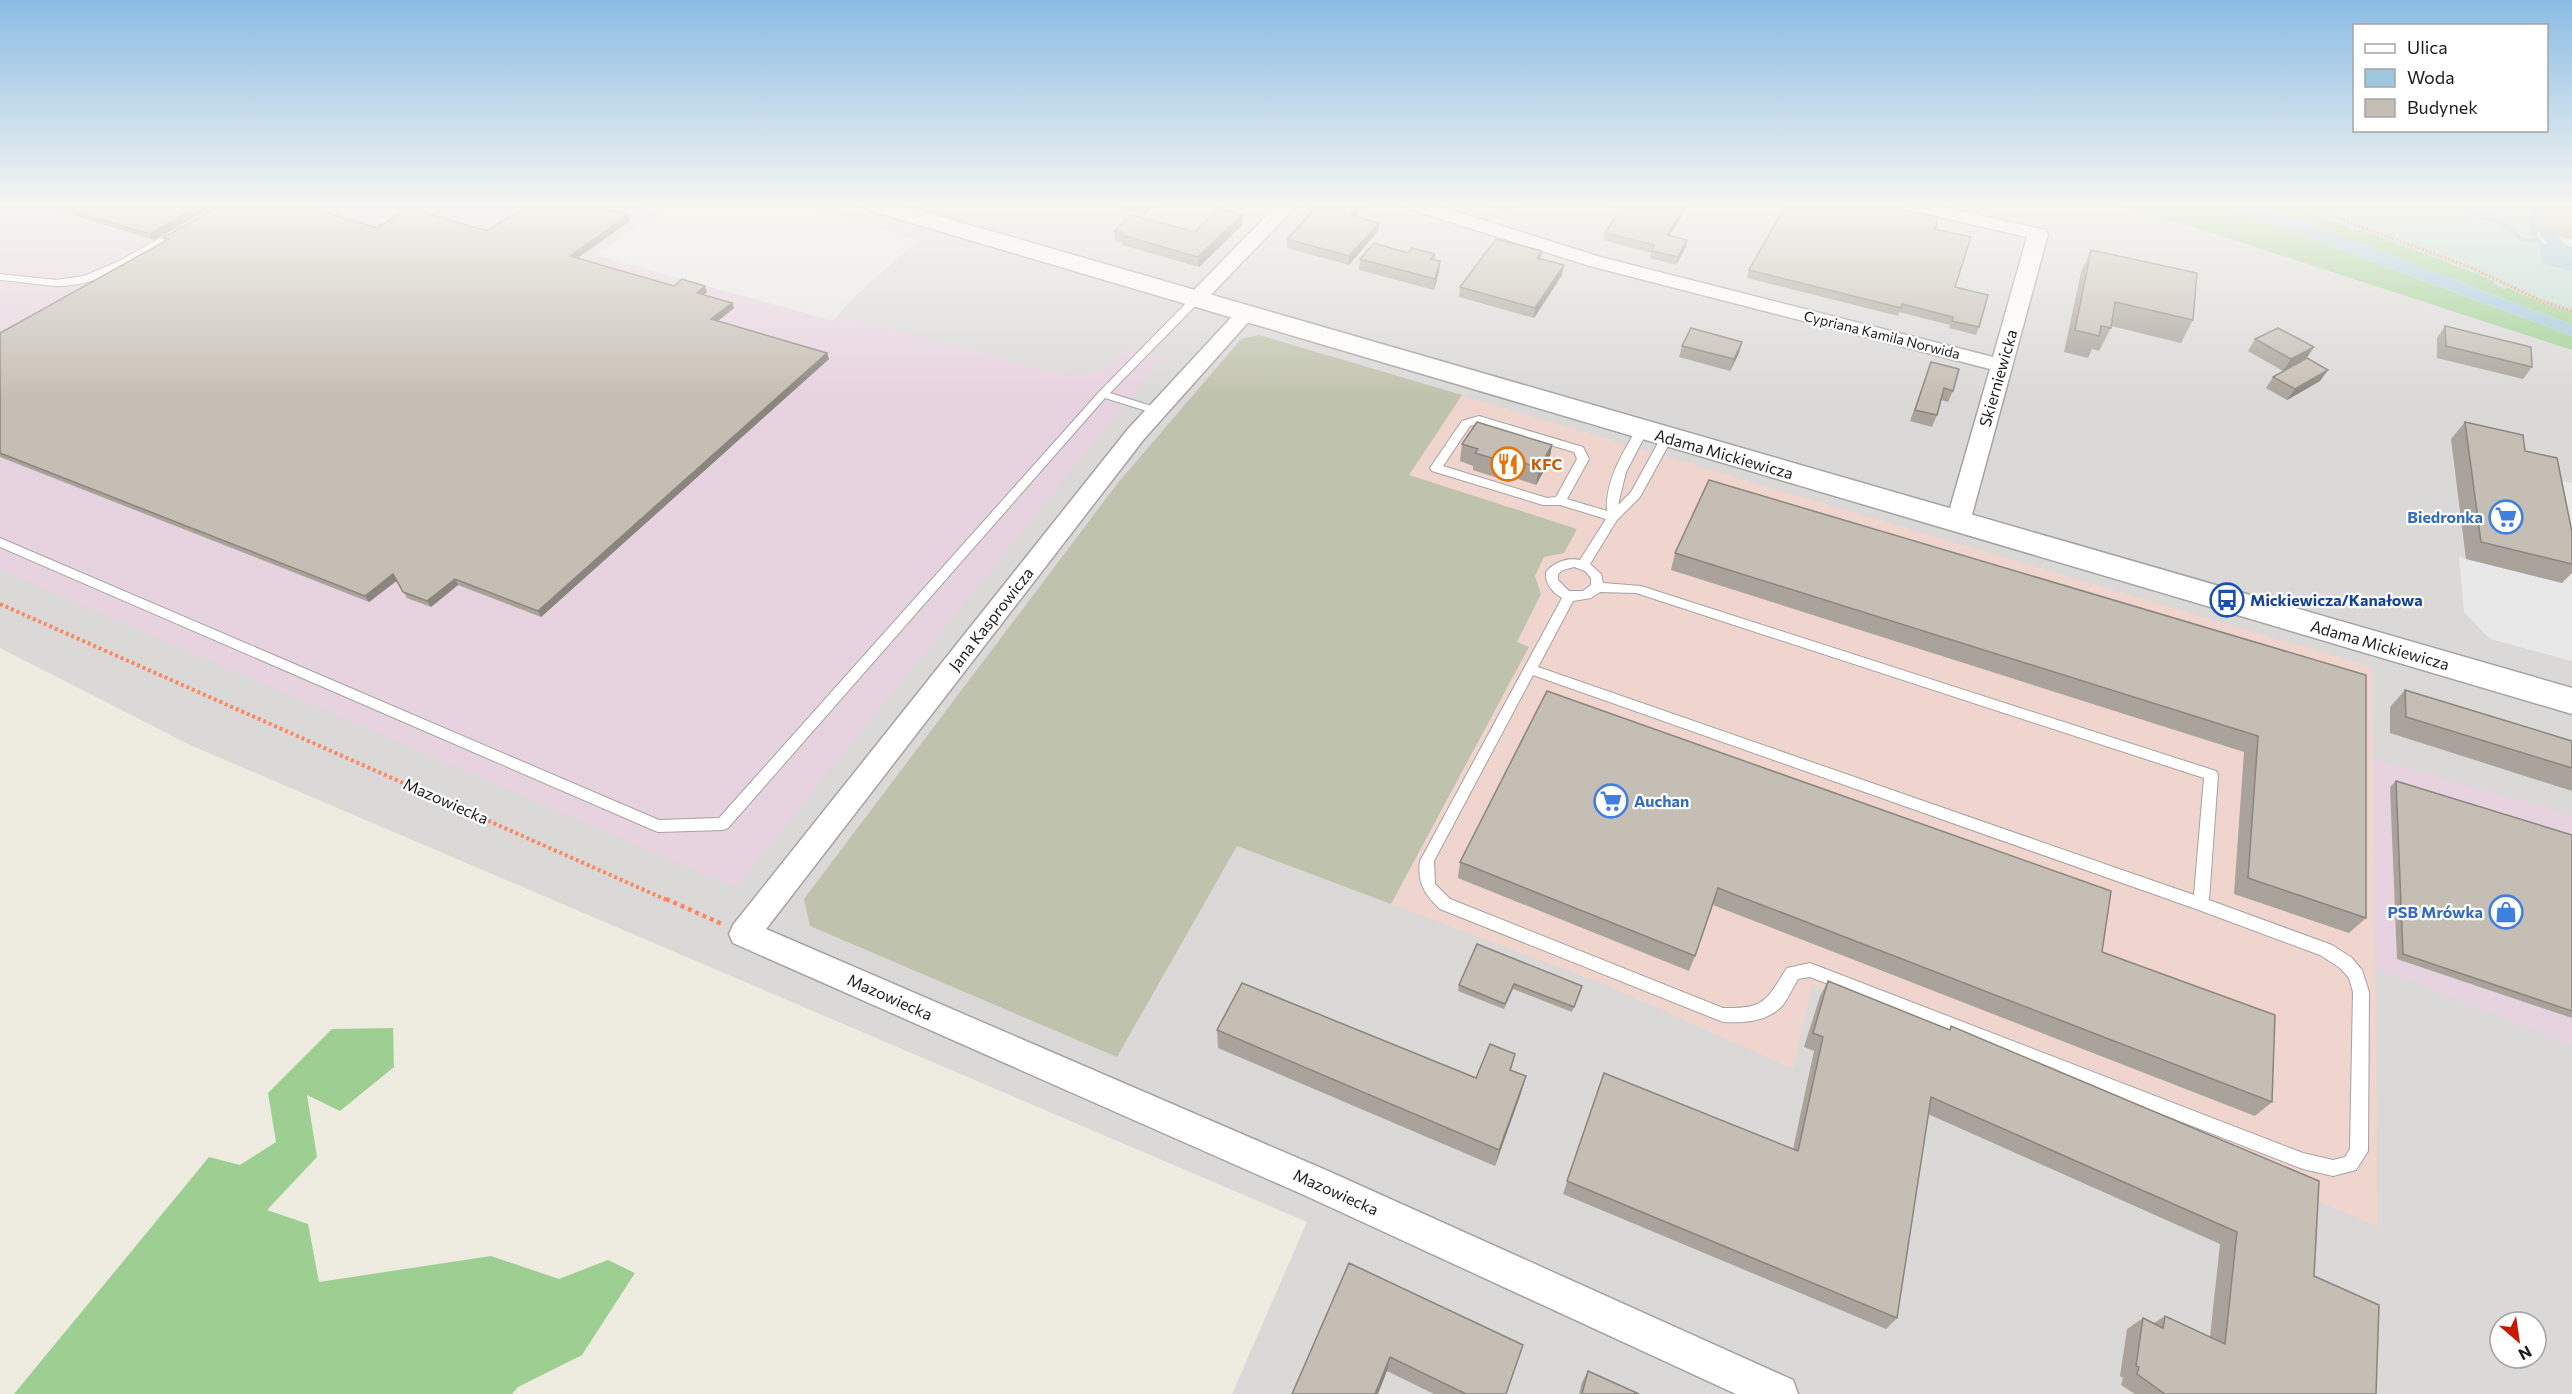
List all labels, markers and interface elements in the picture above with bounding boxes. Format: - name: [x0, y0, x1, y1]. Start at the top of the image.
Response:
- legend: [2353, 24, 2548, 132]
- text: Ulica: [2407, 36, 2448, 58]
- text: Woda: [2407, 66, 2455, 88]
- text: Budynek: [2407, 96, 2478, 118]
- street label: Cypriana Kamila Norwida: [1802, 307, 1962, 362]
- street label: Skierniewicka: [1975, 327, 2020, 429]
- street label: Adama Mickiewicza: [1653, 425, 1796, 482]
- restaurant icon: KFC: [1490, 446, 1526, 482]
- place label: KFC: [1531, 454, 1562, 473]
- supermarket icon: Biedronka: [2488, 499, 2524, 535]
- place label: Biedronka: [2407, 507, 2483, 526]
- street label: Jana Kasprowicza: [944, 563, 1037, 674]
- bus stop icon: Mickiewicza/Kanałowa: [2209, 582, 2245, 618]
- place label: Mickiewicza/Kanałowa: [2250, 590, 2423, 609]
- street label: Adama Mickiewicza: [2309, 616, 2452, 673]
- street label: Mazowiecka: [401, 773, 492, 828]
- supermarket icon: Auchan: [1593, 783, 1629, 819]
- place label: Auchan: [1634, 791, 1689, 810]
- shop icon: PSB Mrówka: [2488, 894, 2524, 930]
- place label: PSB Mrówka: [2387, 902, 2483, 921]
- street label: Mazowiecka: [845, 969, 936, 1024]
- street label: Mazowiecka: [1291, 1164, 1382, 1219]
- north arrow: [2488, 1310, 2548, 1370]
- text: N: [2516, 1342, 2535, 1365]

